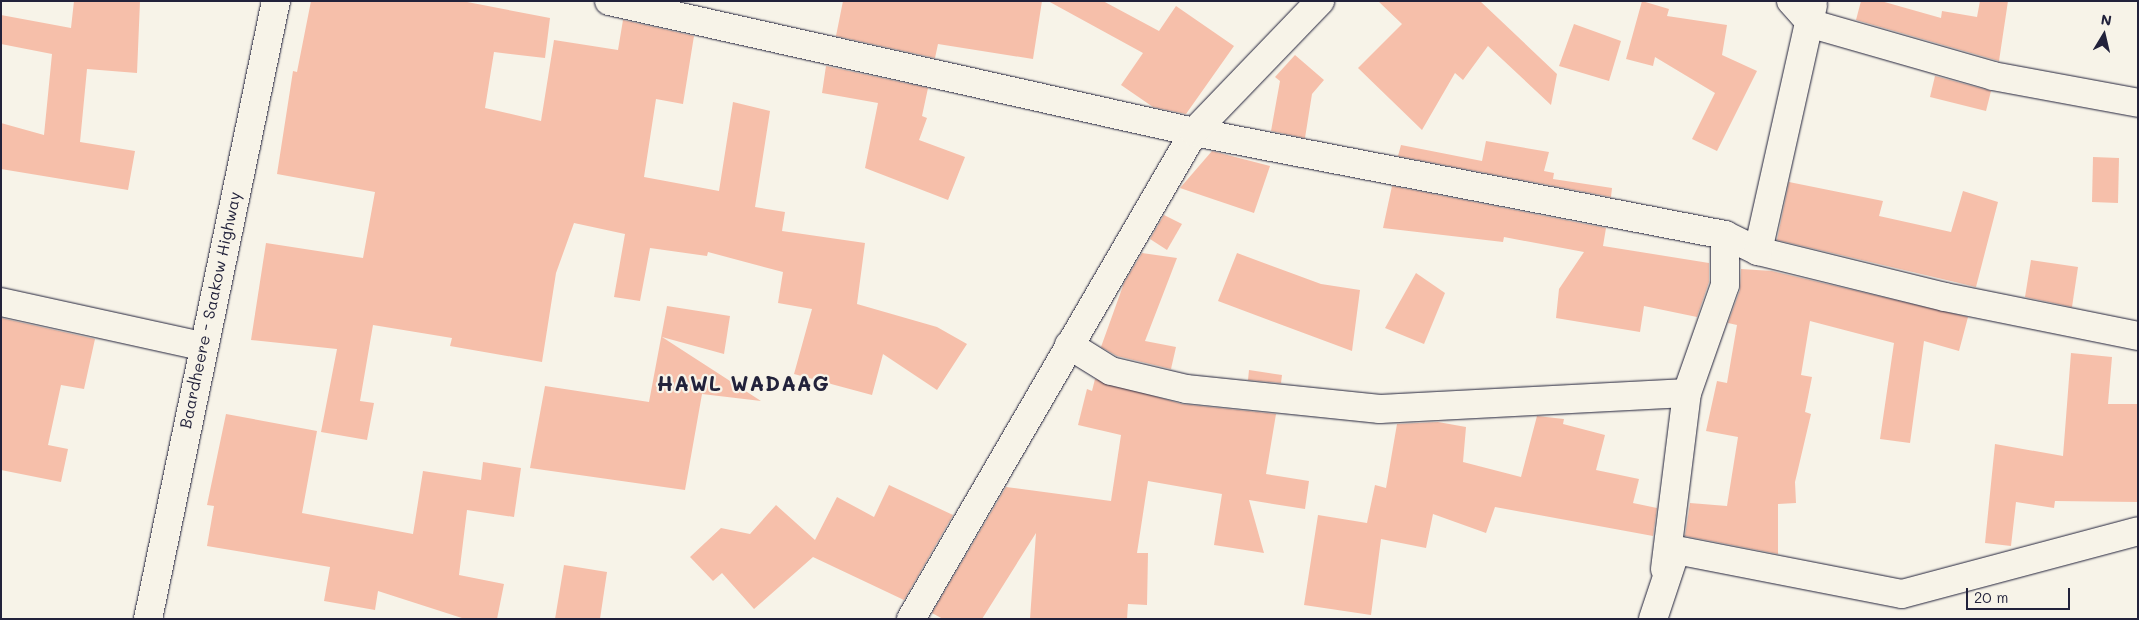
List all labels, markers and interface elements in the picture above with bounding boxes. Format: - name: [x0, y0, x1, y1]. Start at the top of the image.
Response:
- text: N: [2100, 9, 2113, 30]
- north arrow: [2079, 10, 2129, 60]
- street label: Baardheere - Saakow Highway: [175, 190, 245, 430]
- district label: HAWL WADAAG: [655, 370, 831, 396]
- scale bar: [1969, 578, 2073, 610]
- text: 20 m: [1974, 587, 2008, 607]

